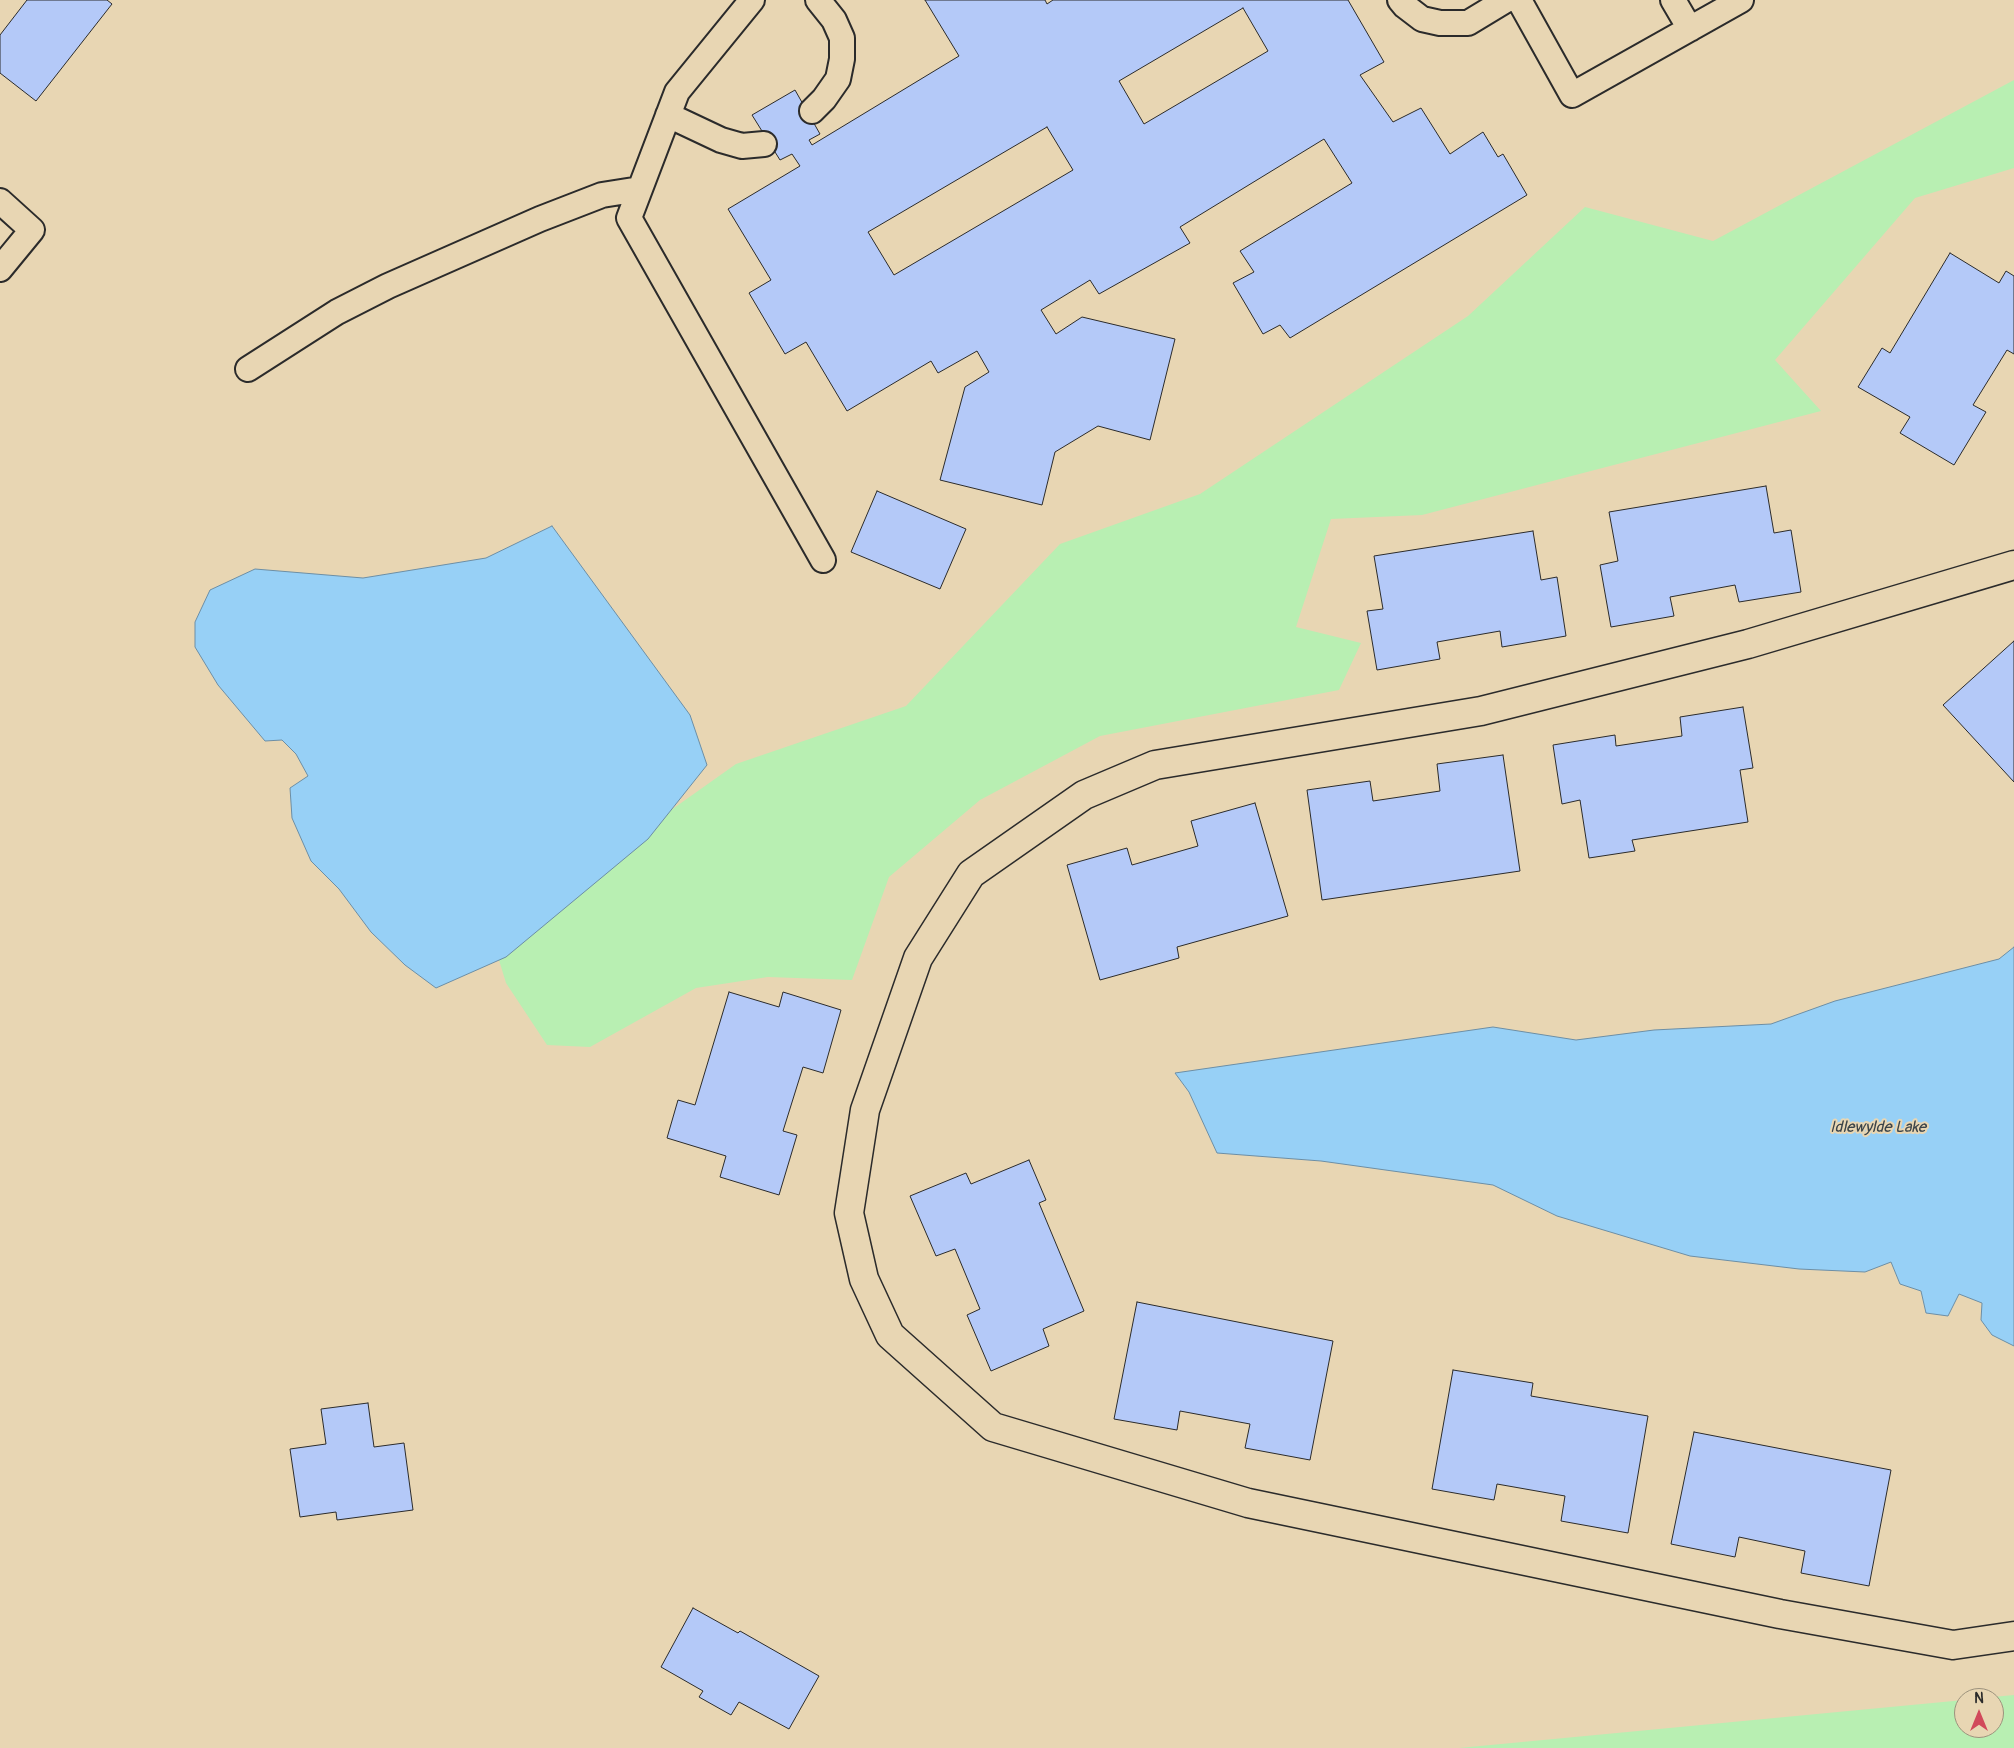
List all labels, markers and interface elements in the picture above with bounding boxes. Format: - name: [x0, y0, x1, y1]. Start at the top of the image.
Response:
- water label: Idlewylde Lake: [1830, 1118, 1926, 1138]
- north arrow: [1954, 1688, 2004, 1738]
- text: N: [1974, 1690, 1984, 1707]

